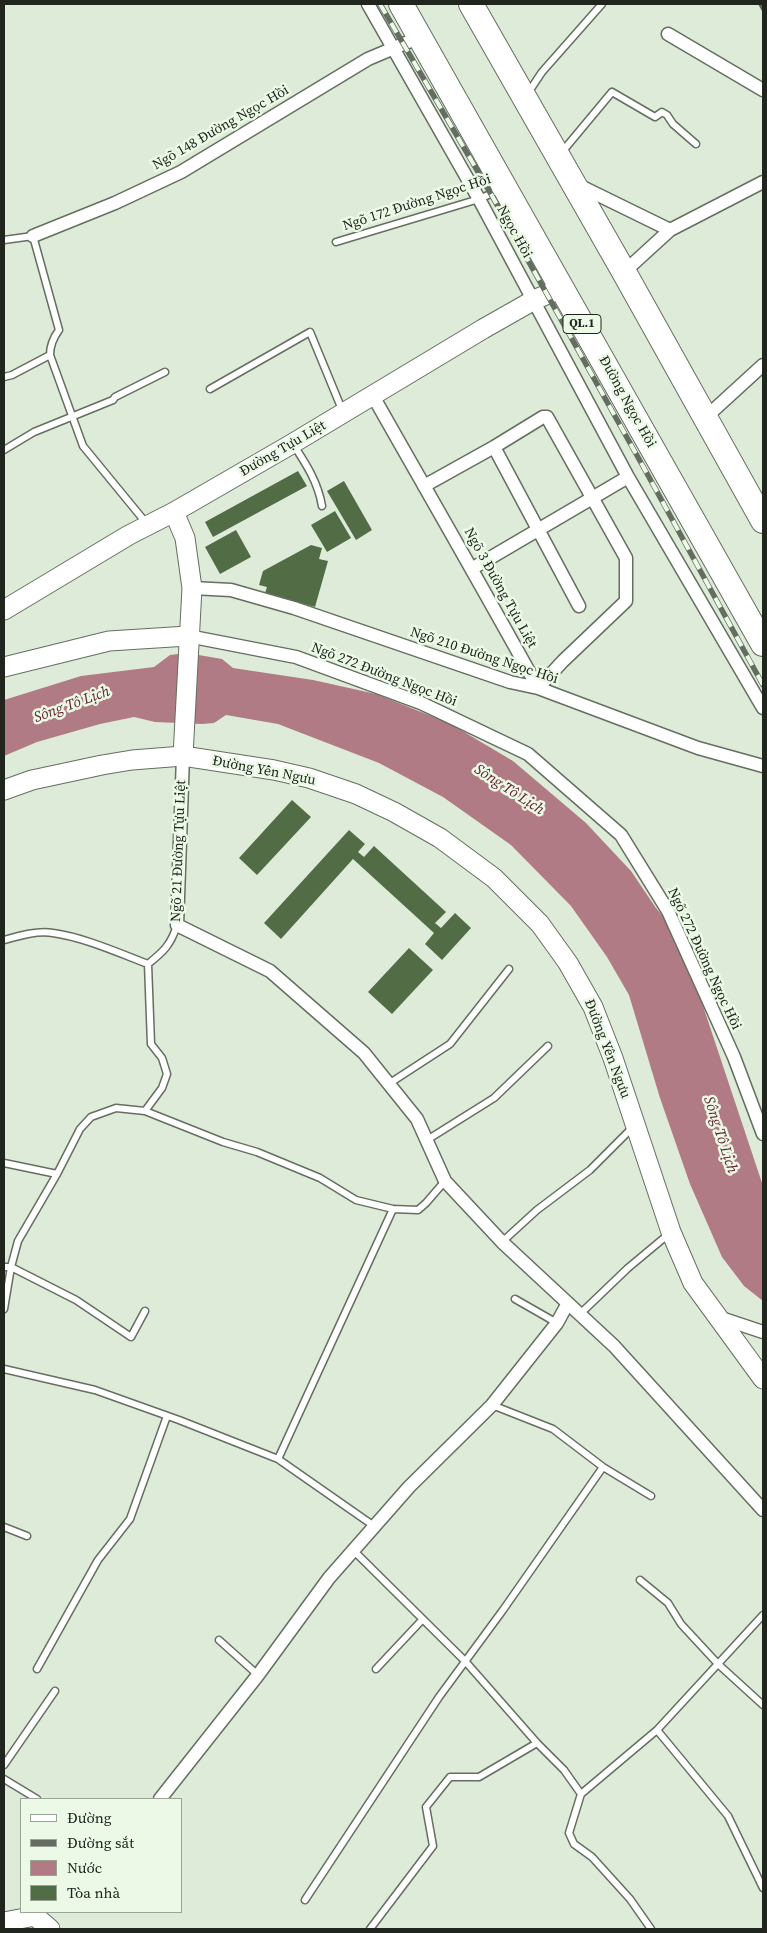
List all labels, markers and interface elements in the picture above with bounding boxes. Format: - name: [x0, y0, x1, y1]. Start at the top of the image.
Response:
- street label: Ngõ 148 Đường Ngọc Hồi: [150, 82, 292, 174]
- street label: Ngõ 172 Đường Ngọc Hồi: [341, 171, 493, 235]
- street label: Ngọc Hồi: [493, 203, 535, 261]
- road number: QL.1: [563, 314, 601, 334]
- street label: Đường Ngọc Hồi: [595, 353, 659, 451]
- street label: Đường Tựu Liệt: [237, 418, 329, 480]
- street label: Ngõ 3 Đường Tựu Liệt: [460, 525, 540, 651]
- street label: Ngõ 210 Đường Ngọc Hồi: [408, 624, 560, 688]
- street label: Ngõ 272 Đường Ngọc Hồi: [309, 639, 459, 711]
- water label: Sông Tô Lịch: [32, 683, 112, 727]
- street label: Đường Yên Ngưu: [211, 753, 317, 789]
- water label: Sông Tô Lịch: [471, 761, 547, 819]
- street label: Ngõ 21 Đường Tựu Liệt: [168, 780, 190, 922]
- street label: Ngõ 272 Đường Ngọc Hồi: [664, 885, 744, 1033]
- street label: Đường Yên Ngưu: [580, 997, 634, 1101]
- water label: Sông Tô Lịch: [699, 1094, 741, 1176]
- legend: [20, 1798, 182, 1913]
- text: Đường: [67, 1807, 112, 1828]
- text: Đường sắt: [67, 1832, 134, 1853]
- text: Nước: [67, 1857, 102, 1878]
- text: Tòa nhà: [67, 1882, 120, 1903]

